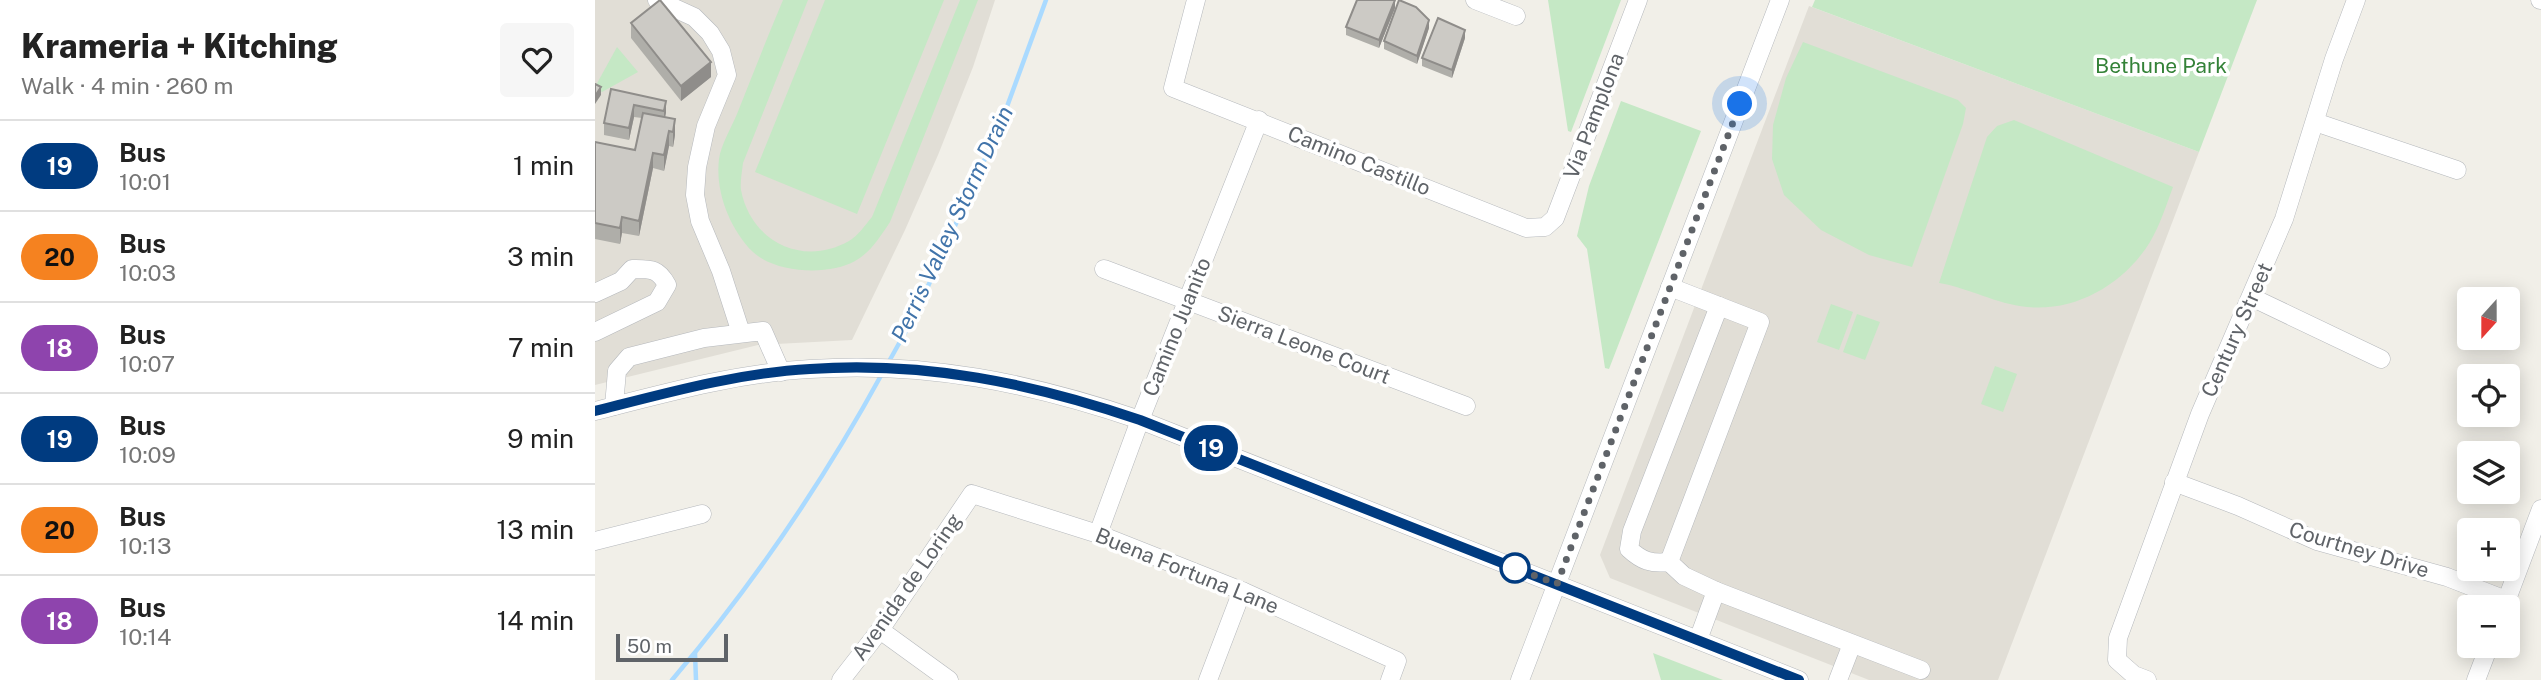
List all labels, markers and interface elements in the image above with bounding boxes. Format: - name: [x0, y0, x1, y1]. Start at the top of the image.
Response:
- button: heart: [500, 23, 574, 97]
- text: Krameria + Kitching: [21, 27, 338, 65]
- street label: Via Pamplona: [1558, 49, 1629, 182]
- park label: Bethune Park: [2095, 53, 2227, 78]
- text: Walk · 4 min · 260 m: [21, 72, 234, 99]
- your location: [1722, 86, 1757, 121]
- water label: Perris Valley Storm Drain: [885, 101, 1018, 346]
- street label: Camino Castillo: [1284, 121, 1434, 201]
- text: Bus: [119, 137, 166, 168]
- text: 1 min: [513, 150, 574, 181]
- text: 19: [46, 152, 73, 180]
- text: 10:01: [119, 168, 171, 195]
- text: Bus: [119, 228, 166, 259]
- text: 3 min: [507, 241, 574, 272]
- text: 20: [44, 243, 75, 271]
- street label: Camino Juanito: [1137, 254, 1216, 400]
- text: 10:03: [119, 259, 176, 286]
- street label: Century Street: [2196, 259, 2277, 401]
- north arrow: [2457, 287, 2520, 350]
- map controls: [2457, 287, 2520, 658]
- street label: Sierra Leone Court: [1214, 300, 1394, 389]
- text: Bus: [119, 319, 166, 350]
- text: 7 min: [508, 332, 574, 363]
- text: 18: [46, 334, 73, 362]
- text: 10:07: [119, 350, 175, 377]
- button: locate: [2457, 364, 2520, 427]
- text: Bus: [119, 410, 166, 441]
- text: 9 min: [507, 423, 574, 454]
- text: 19: [46, 425, 73, 453]
- line badge: 19: [1179, 425, 1243, 471]
- text: 19: [1198, 434, 1224, 462]
- text: 10:09: [119, 441, 176, 468]
- button: layers: [2457, 441, 2520, 504]
- text: Bus: [119, 501, 166, 532]
- street label: Avenida de Loring: [846, 508, 967, 665]
- text: 13 min: [497, 514, 574, 545]
- text: 20: [44, 516, 75, 544]
- street label: Courtney Drive: [2286, 516, 2432, 583]
- button: +: [2457, 518, 2520, 581]
- street label: Buena Fortuna Lane: [1092, 522, 1283, 619]
- text: 10:13: [119, 532, 171, 559]
- unlabelled marker: [1500, 553, 1530, 583]
- text: Bus: [119, 592, 166, 623]
- button: −: [2457, 595, 2520, 658]
- text: 14 min: [497, 605, 574, 636]
- text: 18: [46, 607, 73, 635]
- text: 10:14: [119, 623, 171, 650]
- scale bar: [616, 631, 728, 663]
- text: 50 m: [627, 635, 672, 657]

